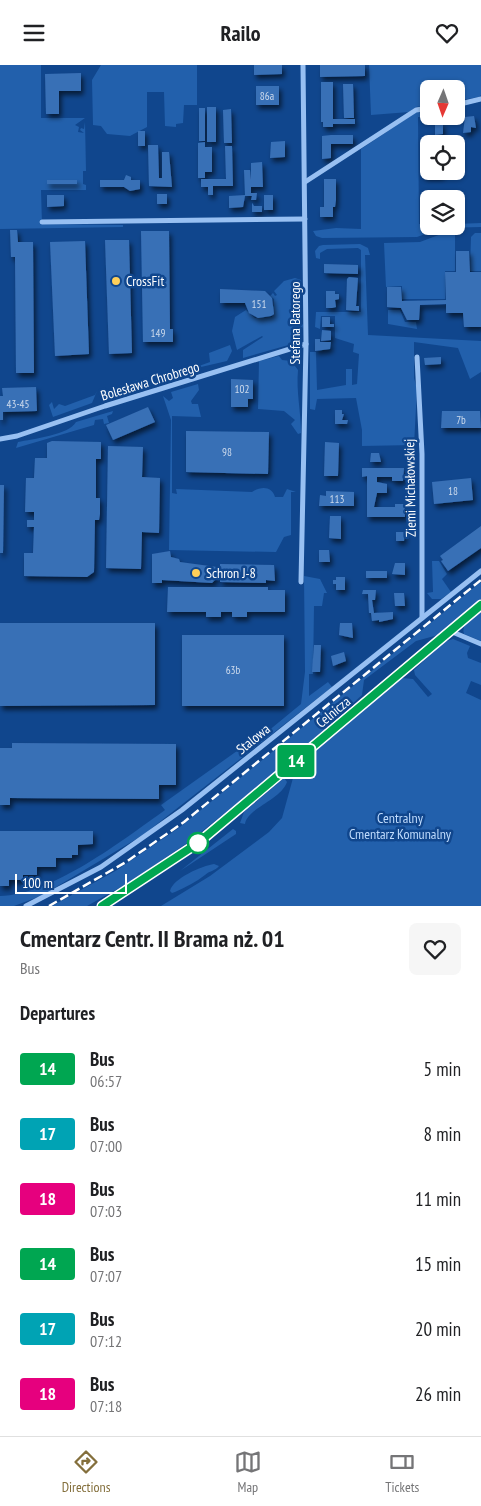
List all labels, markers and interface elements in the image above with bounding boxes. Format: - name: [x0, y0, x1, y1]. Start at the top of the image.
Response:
- icon: menu: [20, 19, 48, 47]
- text: Railo: [220, 19, 261, 47]
- icon: heart: [433, 19, 461, 47]
- north arrow: [420, 80, 465, 125]
- map controls: [420, 80, 465, 235]
- house number: 86a: [260, 89, 274, 103]
- button: locate: [420, 135, 465, 180]
- button: layers: [420, 190, 465, 235]
- place label: CrossFit: [126, 272, 164, 290]
- marker: CrossFit: [110, 275, 122, 287]
- street label: Stefana Batorego: [286, 281, 304, 365]
- house number: 151: [252, 297, 266, 311]
- house number: 149: [151, 326, 165, 340]
- street label: Bolesława Chrobrego: [98, 357, 202, 405]
- house number: 102: [235, 382, 249, 396]
- house number: 43-45: [6, 397, 30, 411]
- house number: 7b: [456, 413, 466, 427]
- street label: Ziemi Michałowskiej: [400, 439, 420, 537]
- house number: 98: [222, 445, 232, 459]
- house number: 18: [448, 484, 458, 498]
- house number: 113: [330, 492, 344, 506]
- place label: Schron J-8: [206, 564, 256, 582]
- marker: Schron J-8: [190, 567, 202, 579]
- house number: 63b: [226, 663, 241, 677]
- street label: Celnicza: [312, 692, 354, 732]
- street label: Stalowa: [232, 720, 274, 758]
- line badge: 14: [274, 745, 318, 777]
- text: 14: [287, 749, 305, 772]
- park label: Centralny Cmentarz Komunalny: [349, 809, 452, 843]
- unlabelled marker: [187, 832, 209, 854]
- scale bar: [15, 871, 128, 894]
- text: 100 m: [22, 874, 53, 892]
- text: Cmentarz Centr. II Brama nż. 01: [20, 923, 285, 954]
- button: heart: [409, 923, 461, 975]
- text: Bus: [20, 958, 40, 978]
- text: Departures: [20, 1001, 95, 1025]
- text: Bus: [90, 1047, 114, 1071]
- text: 14: [39, 1057, 56, 1080]
- text: 5 min: [424, 1057, 461, 1081]
- text: 06:57: [90, 1071, 122, 1091]
- text: Bus: [90, 1112, 114, 1136]
- text: 17: [39, 1122, 56, 1145]
- text: 8 min: [424, 1122, 461, 1146]
- text: 07:00: [90, 1136, 122, 1156]
- text: Bus: [90, 1177, 114, 1201]
- text: 18: [39, 1187, 56, 1210]
- text: 11 min: [415, 1187, 461, 1211]
- text: 07:03: [90, 1201, 122, 1221]
- text: Bus: [90, 1242, 114, 1266]
- text: 14: [39, 1252, 56, 1275]
- text: 15 min: [415, 1252, 461, 1276]
- text: 07:07: [90, 1266, 122, 1286]
- text: Bus: [90, 1307, 114, 1331]
- text: 17: [39, 1317, 56, 1340]
- text: 20 min: [415, 1317, 461, 1341]
- text: 07:12: [90, 1331, 122, 1351]
- text: Bus: [90, 1372, 114, 1396]
- text: 18: [39, 1382, 56, 1405]
- text: 26 min: [415, 1382, 461, 1406]
- text: 07:18: [90, 1396, 122, 1416]
- tab: Directions: [62, 1448, 110, 1496]
- tab: Map: [234, 1448, 262, 1496]
- tab: Tickets: [385, 1448, 419, 1496]

